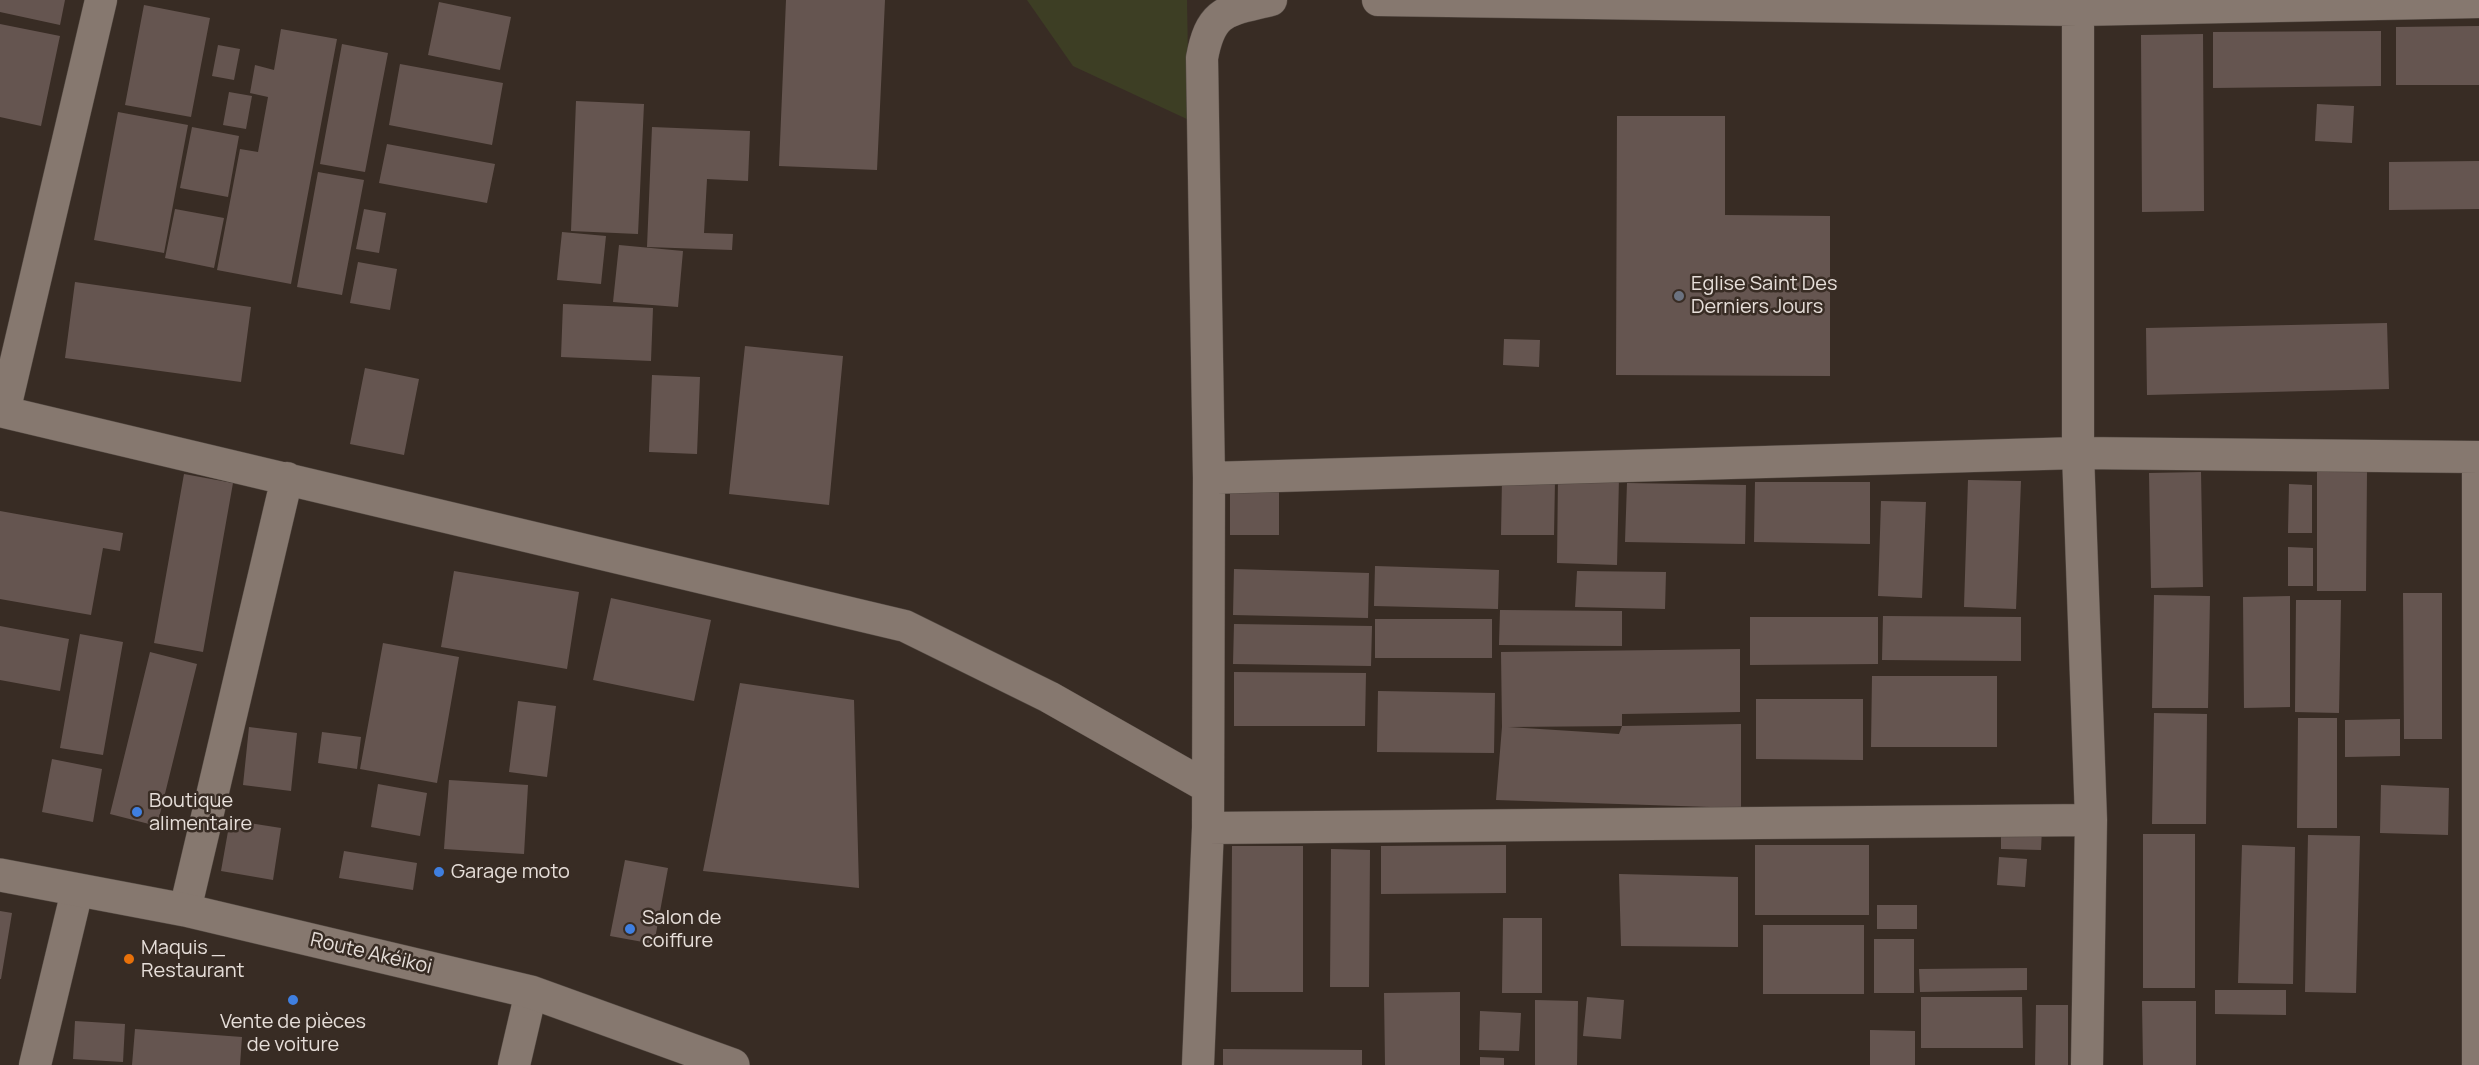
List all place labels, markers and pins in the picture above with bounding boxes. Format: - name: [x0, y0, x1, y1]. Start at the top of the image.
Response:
- place label: Eglise Saint Des Derniers Jours: [1691, 272, 1837, 319]
- marker: Eglise Saint Des Derniers Jours: [1672, 289, 1686, 303]
- place label: Boutique alimentaire: [149, 789, 252, 836]
- marker: Boutique alimentaire: [130, 805, 144, 819]
- place label: Garage moto: [451, 860, 570, 884]
- marker: Garage moto: [432, 865, 446, 879]
- place label: Salon de coiffure: [642, 906, 721, 953]
- marker: Salon de coiffure: [623, 922, 637, 936]
- place label: Maquis _ Restaurant: [141, 936, 245, 983]
- marker: Maquis _ Restaurant: [122, 952, 136, 966]
- marker: Vente de pièces de voiture: [286, 993, 300, 1007]
- place label: Vente de pièces de voiture: [220, 1010, 366, 1057]

